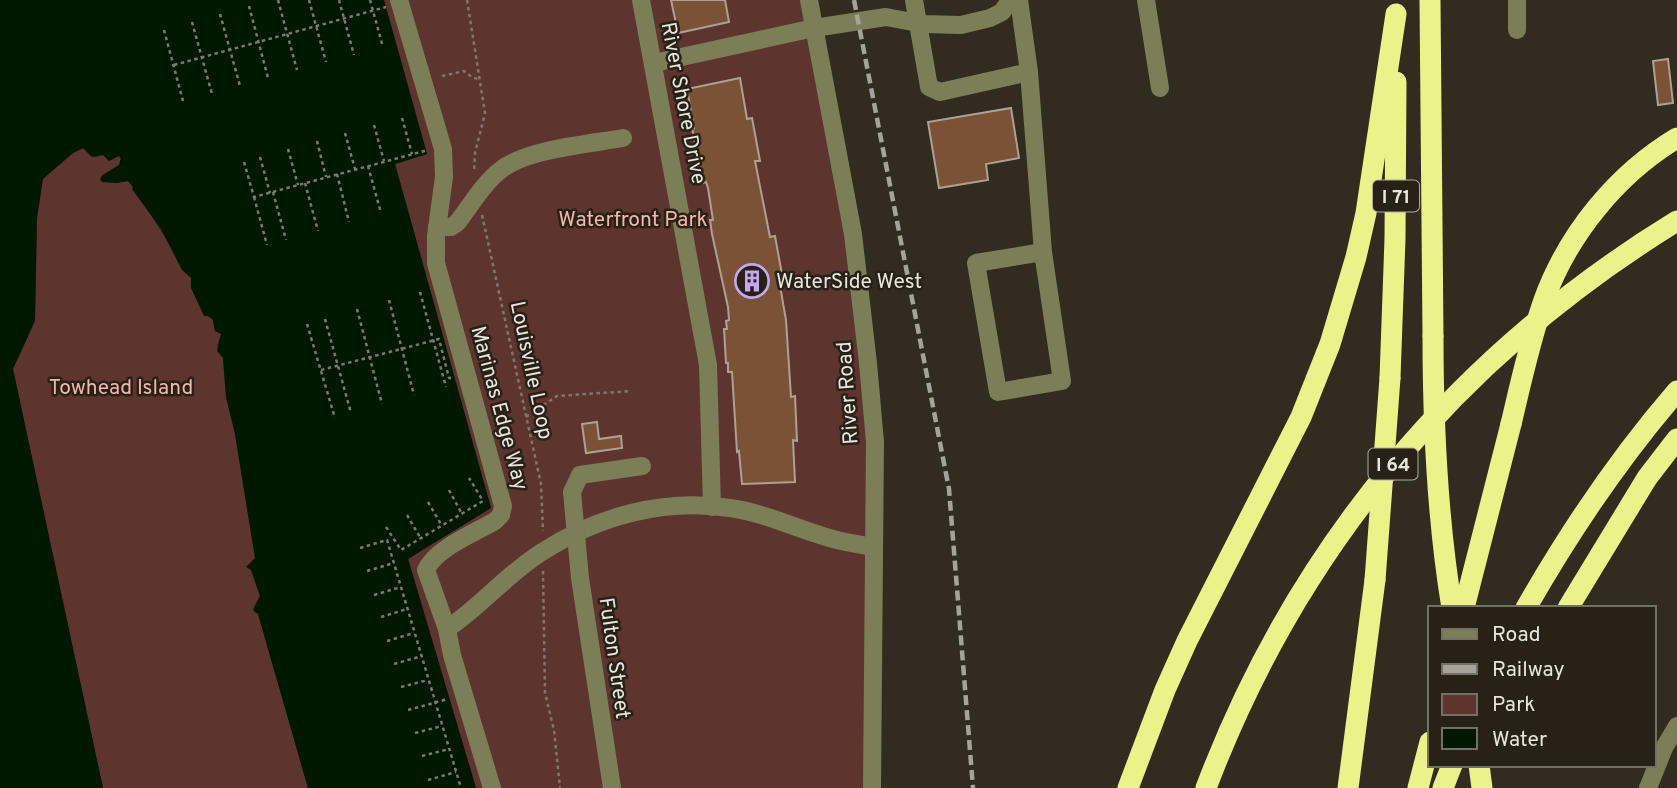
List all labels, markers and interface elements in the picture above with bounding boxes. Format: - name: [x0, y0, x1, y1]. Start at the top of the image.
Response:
- street label: River Shore Drive: [654, 20, 711, 187]
- road number: I 71: [1373, 180, 1419, 212]
- park label: Waterfront Park: [558, 207, 708, 234]
- building icon: WaterSide West: [733, 262, 771, 300]
- place label: WaterSide West: [776, 269, 922, 296]
- street label: Louisville Loop: [503, 299, 558, 442]
- street label: Marinas Edge Way: [464, 323, 533, 494]
- street label: River Road: [831, 340, 866, 445]
- park label: Towhead Island: [49, 375, 193, 402]
- road number: I 64: [1368, 449, 1418, 480]
- street label: Fulton Street: [592, 596, 635, 721]
- legend: [1428, 606, 1656, 767]
- text: Road: [1492, 622, 1541, 649]
- text: Railway: [1492, 657, 1565, 684]
- text: Park: [1492, 692, 1535, 719]
- text: Water: [1492, 727, 1547, 754]

